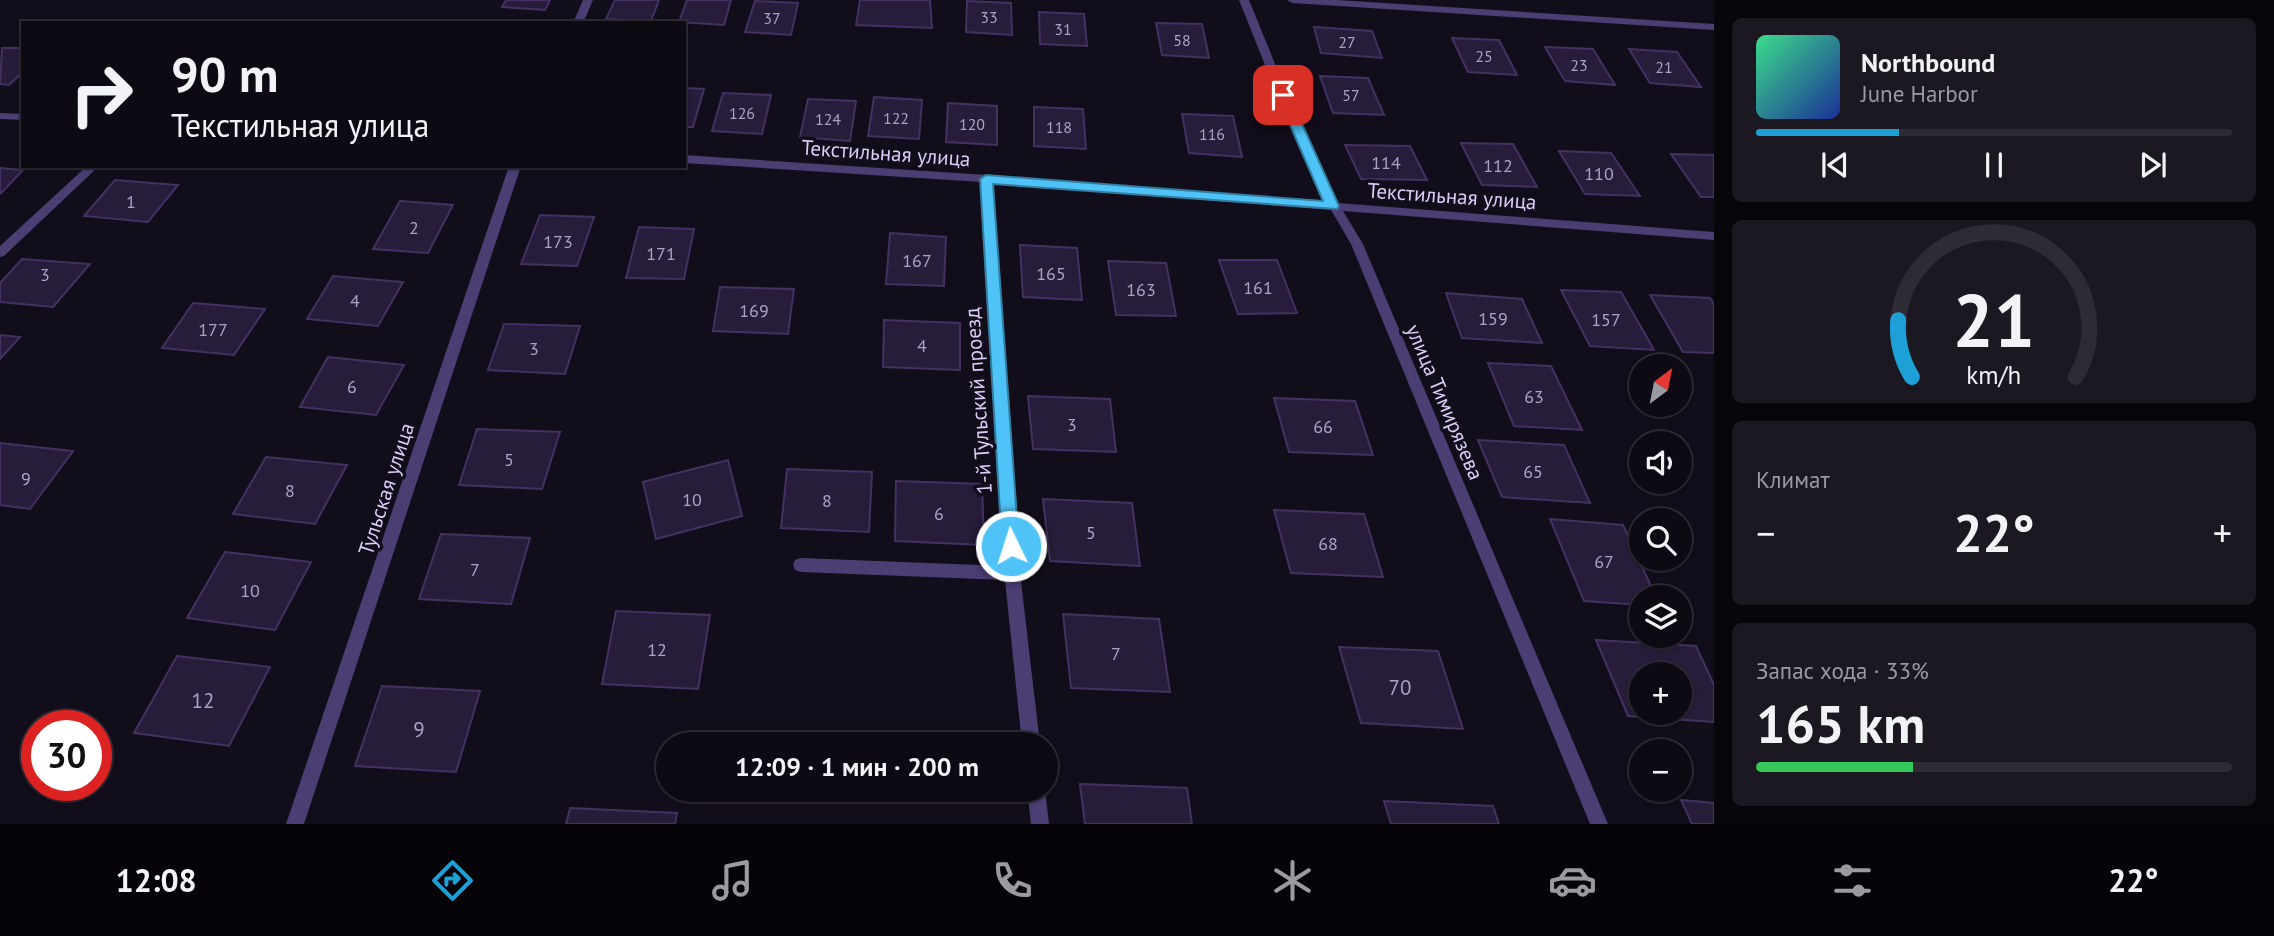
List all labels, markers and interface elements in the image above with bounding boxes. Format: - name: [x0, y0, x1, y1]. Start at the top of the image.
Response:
- house number: 33: [980, 7, 998, 27]
- house number: 37: [763, 8, 781, 28]
- house number: 31: [1054, 19, 1072, 39]
- house number: 58: [1173, 30, 1191, 50]
- house number: 27: [1338, 32, 1356, 52]
- text: 90 m: [171, 42, 278, 106]
- house number: 25: [1475, 46, 1493, 66]
- text: Northbound: [1861, 46, 1995, 79]
- icon: right: [56, 49, 147, 140]
- house number: 23: [1570, 55, 1588, 75]
- house number: 21: [1655, 57, 1673, 77]
- pin: [1253, 65, 1313, 125]
- icon: arrive: [1264, 76, 1302, 114]
- text: June Harbor: [1861, 79, 1978, 108]
- house number: 57: [1342, 85, 1360, 105]
- house number: 126: [729, 103, 755, 123]
- text: Текстильная улица: [171, 104, 429, 146]
- house number: 122: [883, 108, 909, 128]
- house number: 124: [815, 109, 841, 129]
- house number: 120: [959, 114, 985, 134]
- house number: 118: [1046, 117, 1072, 137]
- house number: 116: [1199, 124, 1225, 144]
- street label: Текстильная улица: [801, 134, 971, 172]
- icon: previous: [1816, 146, 1854, 184]
- icon: pause: [1975, 146, 2013, 184]
- icon: next: [2134, 146, 2172, 184]
- house number: 114: [1371, 151, 1401, 174]
- house number: 112: [1483, 154, 1513, 177]
- house number: 110: [1584, 162, 1614, 185]
- street label: Текстильная улица: [1367, 177, 1537, 215]
- house number: 1: [126, 190, 136, 213]
- house number: 2: [409, 216, 419, 239]
- house number: 173: [543, 230, 573, 253]
- house number: 171: [646, 242, 676, 265]
- house number: 167: [902, 249, 932, 272]
- house number: 165: [1036, 262, 1066, 285]
- house number: 3: [40, 263, 50, 286]
- text: 21: [1953, 274, 2035, 368]
- house number: 161: [1243, 276, 1273, 299]
- house number: 163: [1126, 278, 1156, 301]
- house number: 4: [350, 289, 360, 312]
- house number: 169: [739, 299, 769, 322]
- street label: 1-й Тульский проезд: [958, 307, 998, 495]
- house number: 159: [1478, 307, 1508, 330]
- house number: 157: [1591, 308, 1621, 331]
- house number: 177: [198, 318, 228, 341]
- street label: улица Тимирязева: [1400, 320, 1490, 484]
- house number: 4: [917, 334, 927, 357]
- house number: 3: [529, 337, 539, 360]
- north arrow: [1629, 354, 1692, 416]
- map controls: [1629, 354, 1692, 802]
- text: km/h: [1967, 359, 2021, 391]
- house number: 6: [347, 375, 357, 398]
- house number: 63: [1524, 385, 1544, 408]
- house number: 3: [1067, 413, 1077, 436]
- house number: 66: [1313, 415, 1333, 438]
- street label: Тульская улица: [352, 419, 420, 559]
- button: sound: [1629, 431, 1692, 494]
- house number: 5: [504, 448, 514, 471]
- house number: 65: [1523, 460, 1543, 483]
- text: Климат: [1756, 465, 1830, 494]
- house number: 9: [21, 467, 31, 490]
- house number: 8: [285, 479, 295, 502]
- house number: 10: [682, 488, 702, 511]
- house number: 8: [822, 489, 832, 512]
- text: 22°: [1953, 499, 2035, 566]
- house number: 6: [934, 502, 944, 525]
- button: search: [1629, 508, 1692, 571]
- text: −: [1756, 508, 1775, 557]
- text: +: [2213, 508, 2232, 557]
- position arrow: [974, 509, 1048, 583]
- house number: 5: [1086, 521, 1096, 544]
- house number: 68: [1318, 532, 1338, 555]
- house number: 67: [1594, 550, 1614, 573]
- house number: 7: [470, 558, 480, 581]
- house number: 10: [240, 579, 260, 602]
- button: layers: [1629, 585, 1692, 648]
- house number: 12: [647, 638, 667, 661]
- house number: 7: [1111, 642, 1121, 665]
- text: Запас хода · 33%: [1756, 656, 1929, 685]
- button: +: [1629, 662, 1692, 725]
- house number: 70: [1389, 674, 1411, 701]
- house number: 12: [192, 687, 214, 714]
- text: 165 km: [1756, 690, 1925, 757]
- speed limit sign: 30: [21, 710, 112, 801]
- house number: 9: [413, 716, 425, 743]
- button: −: [1629, 739, 1692, 802]
- text: 12:09 · 1 мин · 200 m: [735, 750, 979, 783]
- icon: directions: [428, 856, 477, 905]
- icon: music: [708, 856, 757, 905]
- icon: phone: [988, 856, 1037, 905]
- icon: climate: [1268, 856, 1317, 905]
- icon: car: [1548, 856, 1597, 905]
- icon: filters: [1828, 856, 1877, 905]
- text: 12:08: [116, 859, 197, 901]
- text: 22°: [2108, 859, 2158, 901]

